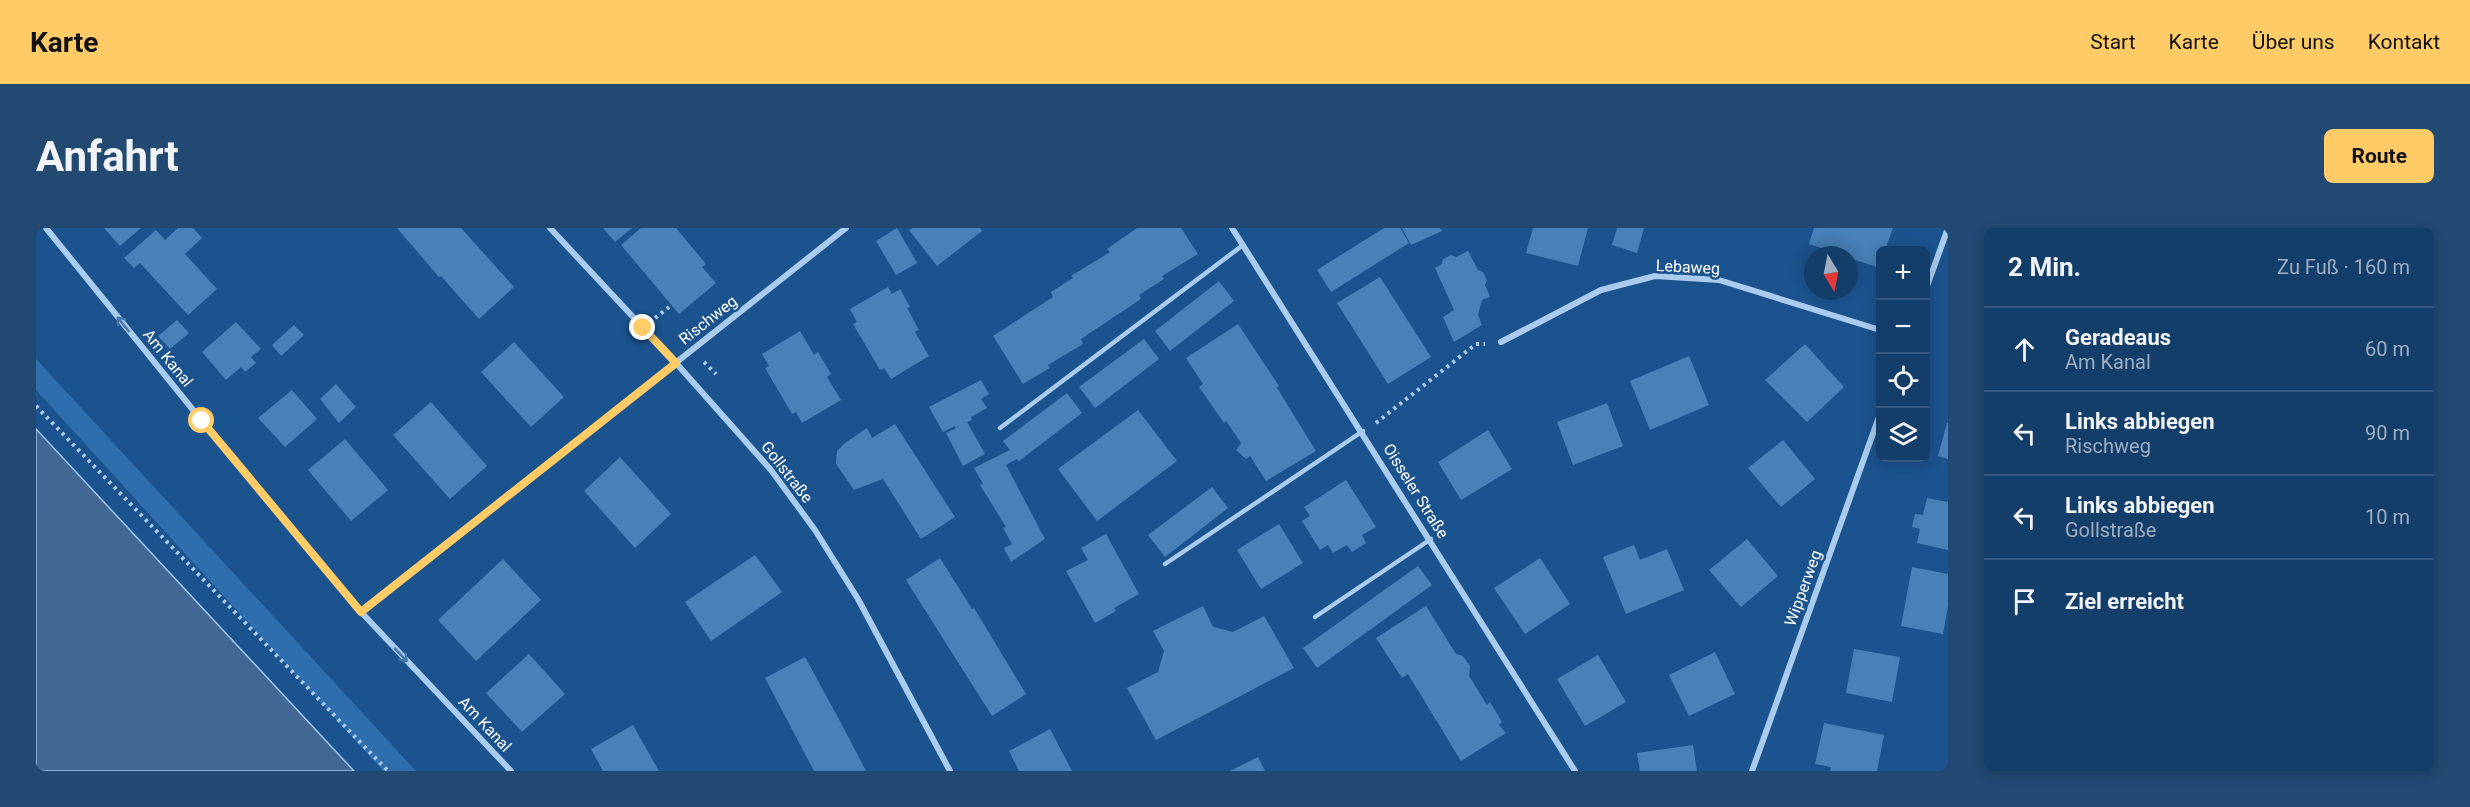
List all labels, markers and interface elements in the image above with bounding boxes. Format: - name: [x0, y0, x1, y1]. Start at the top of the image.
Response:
- text: Karte: [30, 26, 98, 59]
- text: Start: [2090, 30, 2136, 54]
- text: Karte: [2169, 30, 2219, 54]
- text: Über uns: [2252, 30, 2335, 54]
- text: Kontakt: [2368, 30, 2440, 54]
- button: Route: [2324, 129, 2434, 183]
- text: Anfahrt: [36, 132, 179, 181]
- north arrow: [1804, 246, 1858, 300]
- map controls: [1876, 246, 1930, 462]
- button: +: [1876, 246, 1930, 300]
- text: 2 Min.: [2008, 252, 2081, 282]
- text: Zu Fuß · 160 m: [2277, 255, 2410, 279]
- street label: Lebaweg: [1655, 256, 1721, 278]
- street label: Rischweg: [675, 291, 741, 349]
- button: −: [1876, 300, 1930, 354]
- route end: [629, 314, 655, 340]
- one-way arrow: [117, 316, 130, 332]
- street label: Am Kanal: [139, 325, 197, 391]
- text: Geradeaus: [2065, 325, 2171, 350]
- icon: ahead: [2008, 333, 2041, 366]
- text: 60 m: [2365, 337, 2410, 361]
- text: Am Kanal: [2065, 350, 2151, 374]
- button: locate: [1876, 354, 1930, 408]
- route start: [188, 407, 214, 433]
- button: layers: [1876, 408, 1930, 462]
- text: Links abbiegen: [2065, 409, 2215, 434]
- icon: left: [2008, 417, 2041, 450]
- text: 90 m: [2365, 421, 2410, 445]
- text: Rischweg: [2065, 434, 2151, 458]
- street label: Gollstraße: [757, 437, 817, 507]
- street label: Oisseler Straße: [1379, 440, 1453, 542]
- text: Links abbiegen: [2065, 493, 2215, 518]
- icon: left: [2008, 501, 2041, 534]
- text: 10 m: [2365, 505, 2410, 529]
- text: Gollstraße: [2065, 518, 2156, 542]
- street label: Wipperweg: [1780, 547, 1826, 629]
- icon: arrive: [2008, 585, 2041, 618]
- text: Ziel erreicht: [2065, 589, 2184, 614]
- one-way arrow: [394, 647, 408, 662]
- street label: Am Kanal: [455, 692, 515, 756]

